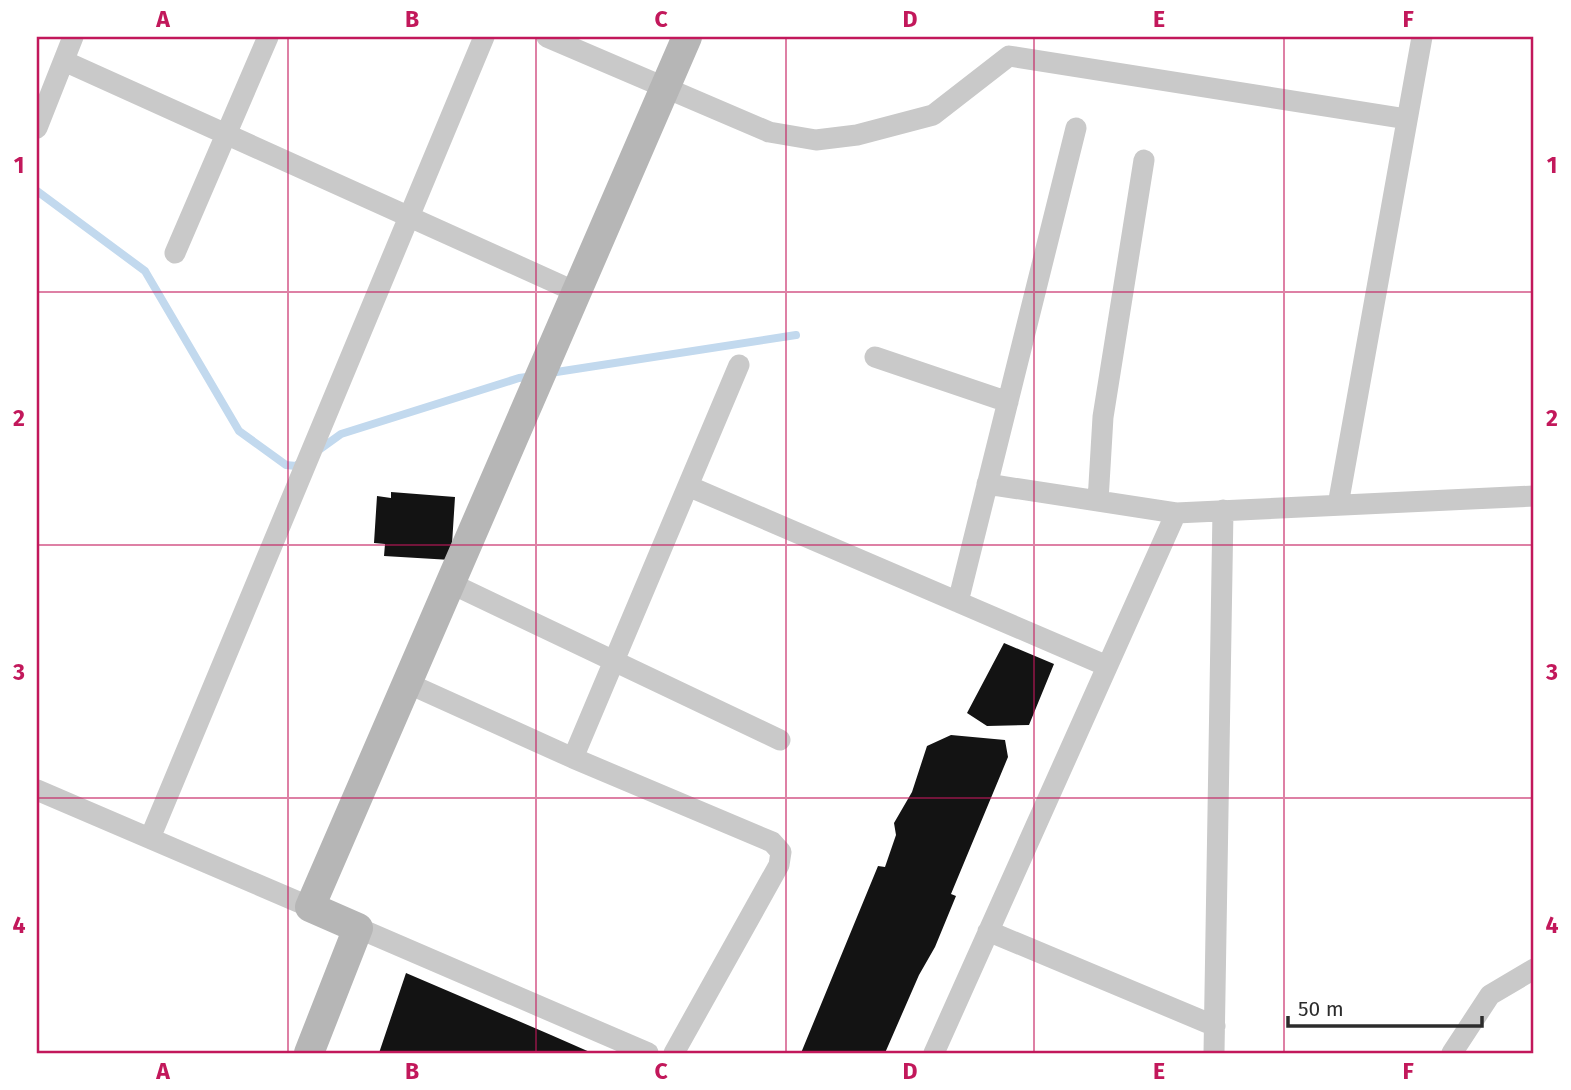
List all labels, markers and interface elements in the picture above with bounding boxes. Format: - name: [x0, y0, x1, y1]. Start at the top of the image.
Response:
- text: A: [155, 5, 170, 33]
- text: B: [405, 5, 419, 33]
- text: C: [654, 5, 668, 33]
- text: D: [903, 5, 918, 33]
- text: E: [1153, 5, 1165, 33]
- text: F: [1402, 5, 1414, 33]
- text: 1: [14, 151, 24, 179]
- text: 1: [1547, 151, 1557, 179]
- text: 2: [13, 404, 25, 432]
- text: 2: [1546, 404, 1558, 432]
- text: 3: [12, 658, 25, 686]
- text: 3: [1545, 658, 1558, 686]
- text: 4: [13, 911, 26, 939]
- text: 4: [1546, 911, 1559, 939]
- scale bar: [1288, 985, 1482, 1029]
- text: 50 m: [1298, 996, 1344, 1022]
- text: A: [155, 1057, 170, 1085]
- text: B: [405, 1057, 419, 1085]
- text: C: [654, 1057, 668, 1085]
- text: D: [903, 1057, 918, 1085]
- text: E: [1153, 1057, 1165, 1085]
- text: F: [1402, 1057, 1414, 1085]

